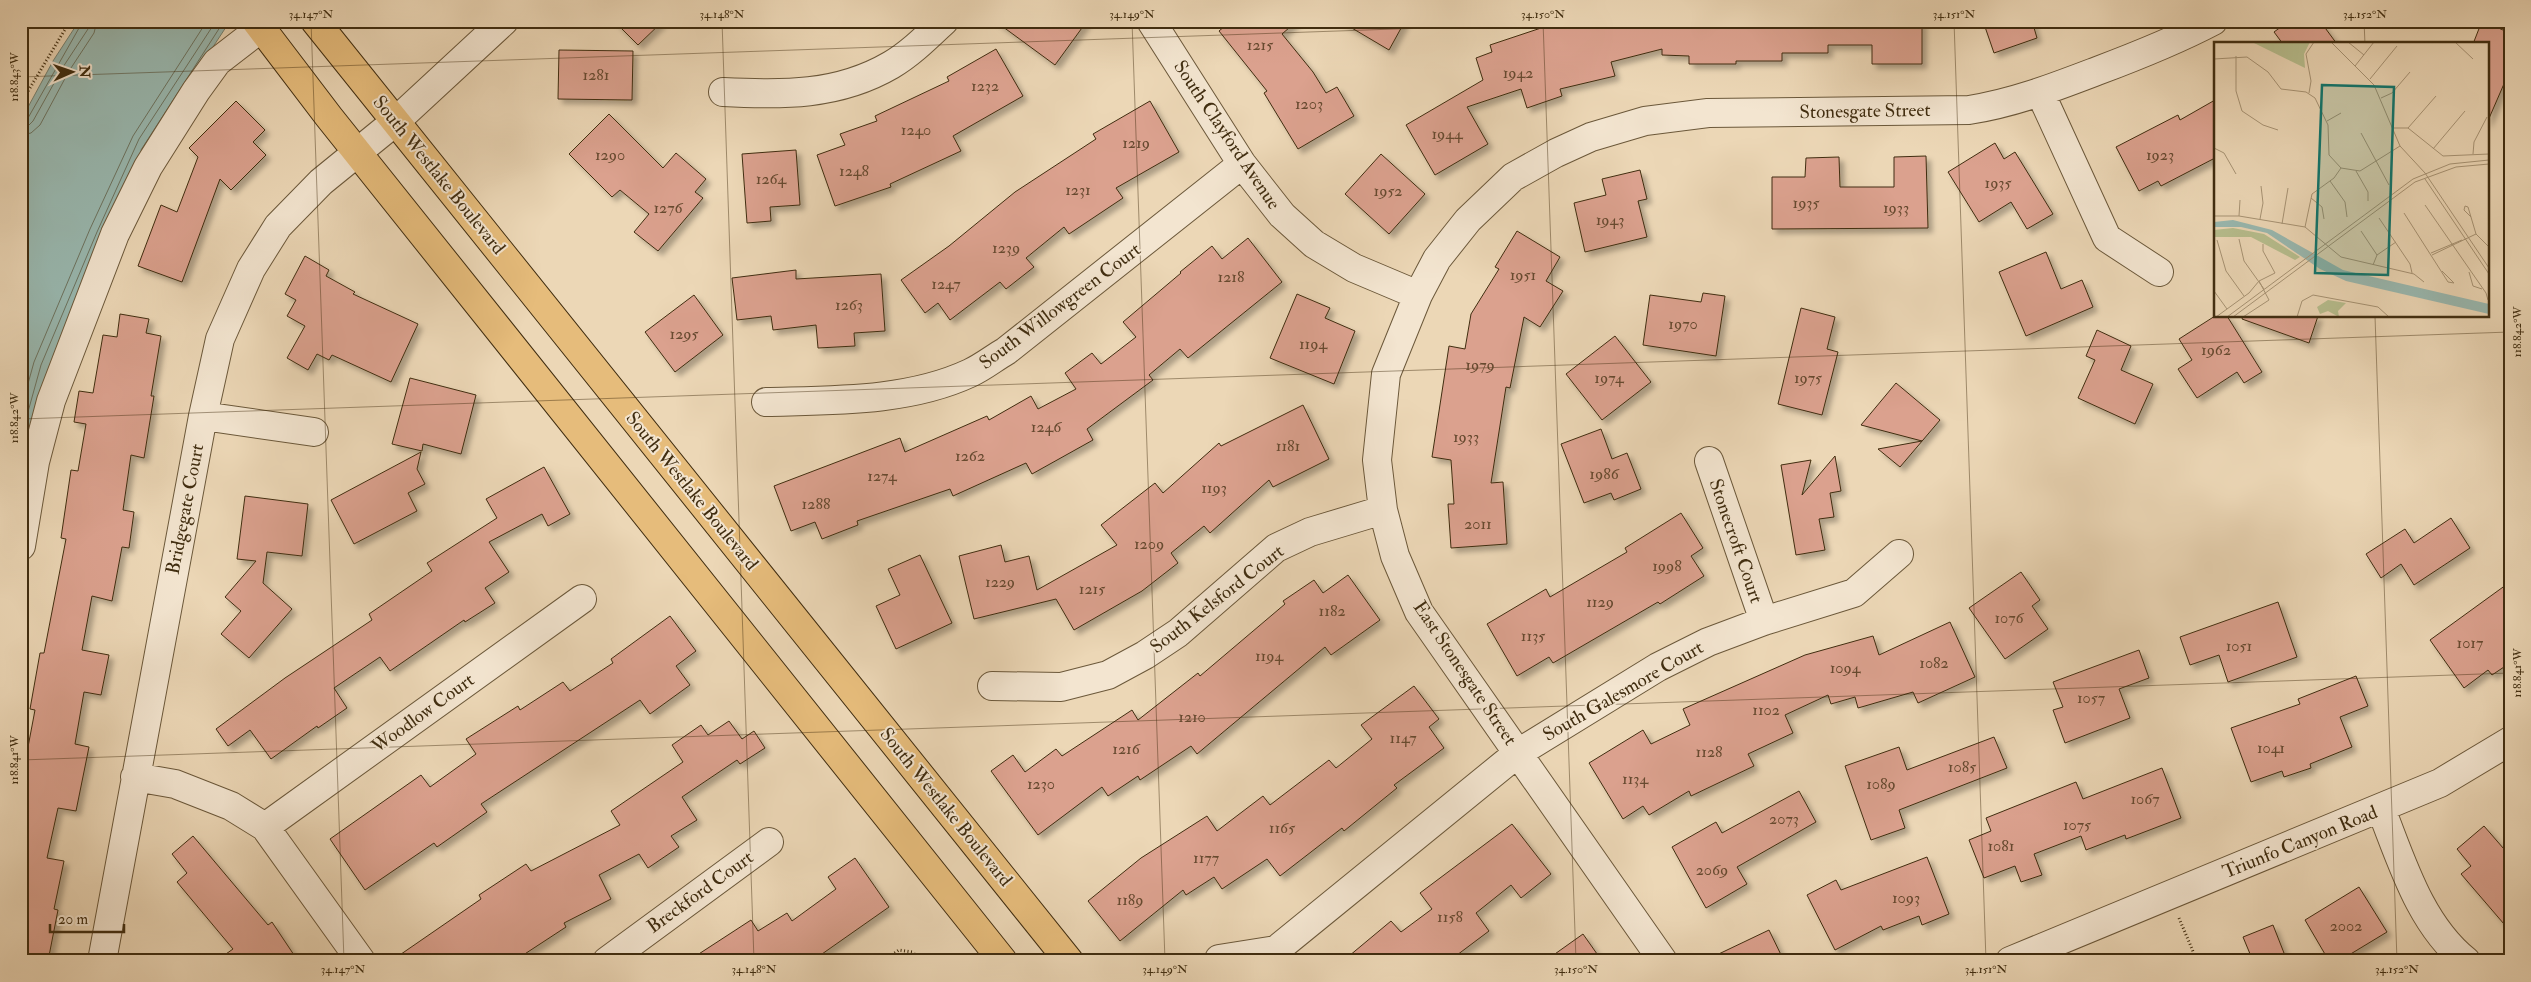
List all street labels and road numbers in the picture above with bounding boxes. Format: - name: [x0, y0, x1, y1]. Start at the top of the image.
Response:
- street label: South Clayford Avenue: [1168, 56, 1286, 214]
- street label: South Westlake Boulevard: [367, 91, 511, 260]
- street label: Stonesgate Street: [1799, 98, 1931, 124]
- street label: South Willowgreen Court: [974, 237, 1146, 375]
- street label: South Westlake Boulevard: [620, 407, 764, 576]
- street label: Bridgegate Court: [161, 442, 209, 576]
- street label: Stonecroft Court: [1704, 476, 1768, 606]
- street label: South Kelsford Court: [1145, 539, 1289, 659]
- street label: East Stonesgate Street: [1408, 596, 1522, 750]
- street label: South Galesmore Court: [1538, 635, 1708, 747]
- street label: Woodlow Court: [366, 668, 479, 759]
- street label: South Westlake Boulevard: [874, 723, 1018, 892]
- street label: Triunfo Canyon Road: [2219, 800, 2382, 884]
- street label: Breckford Court: [642, 845, 758, 939]

